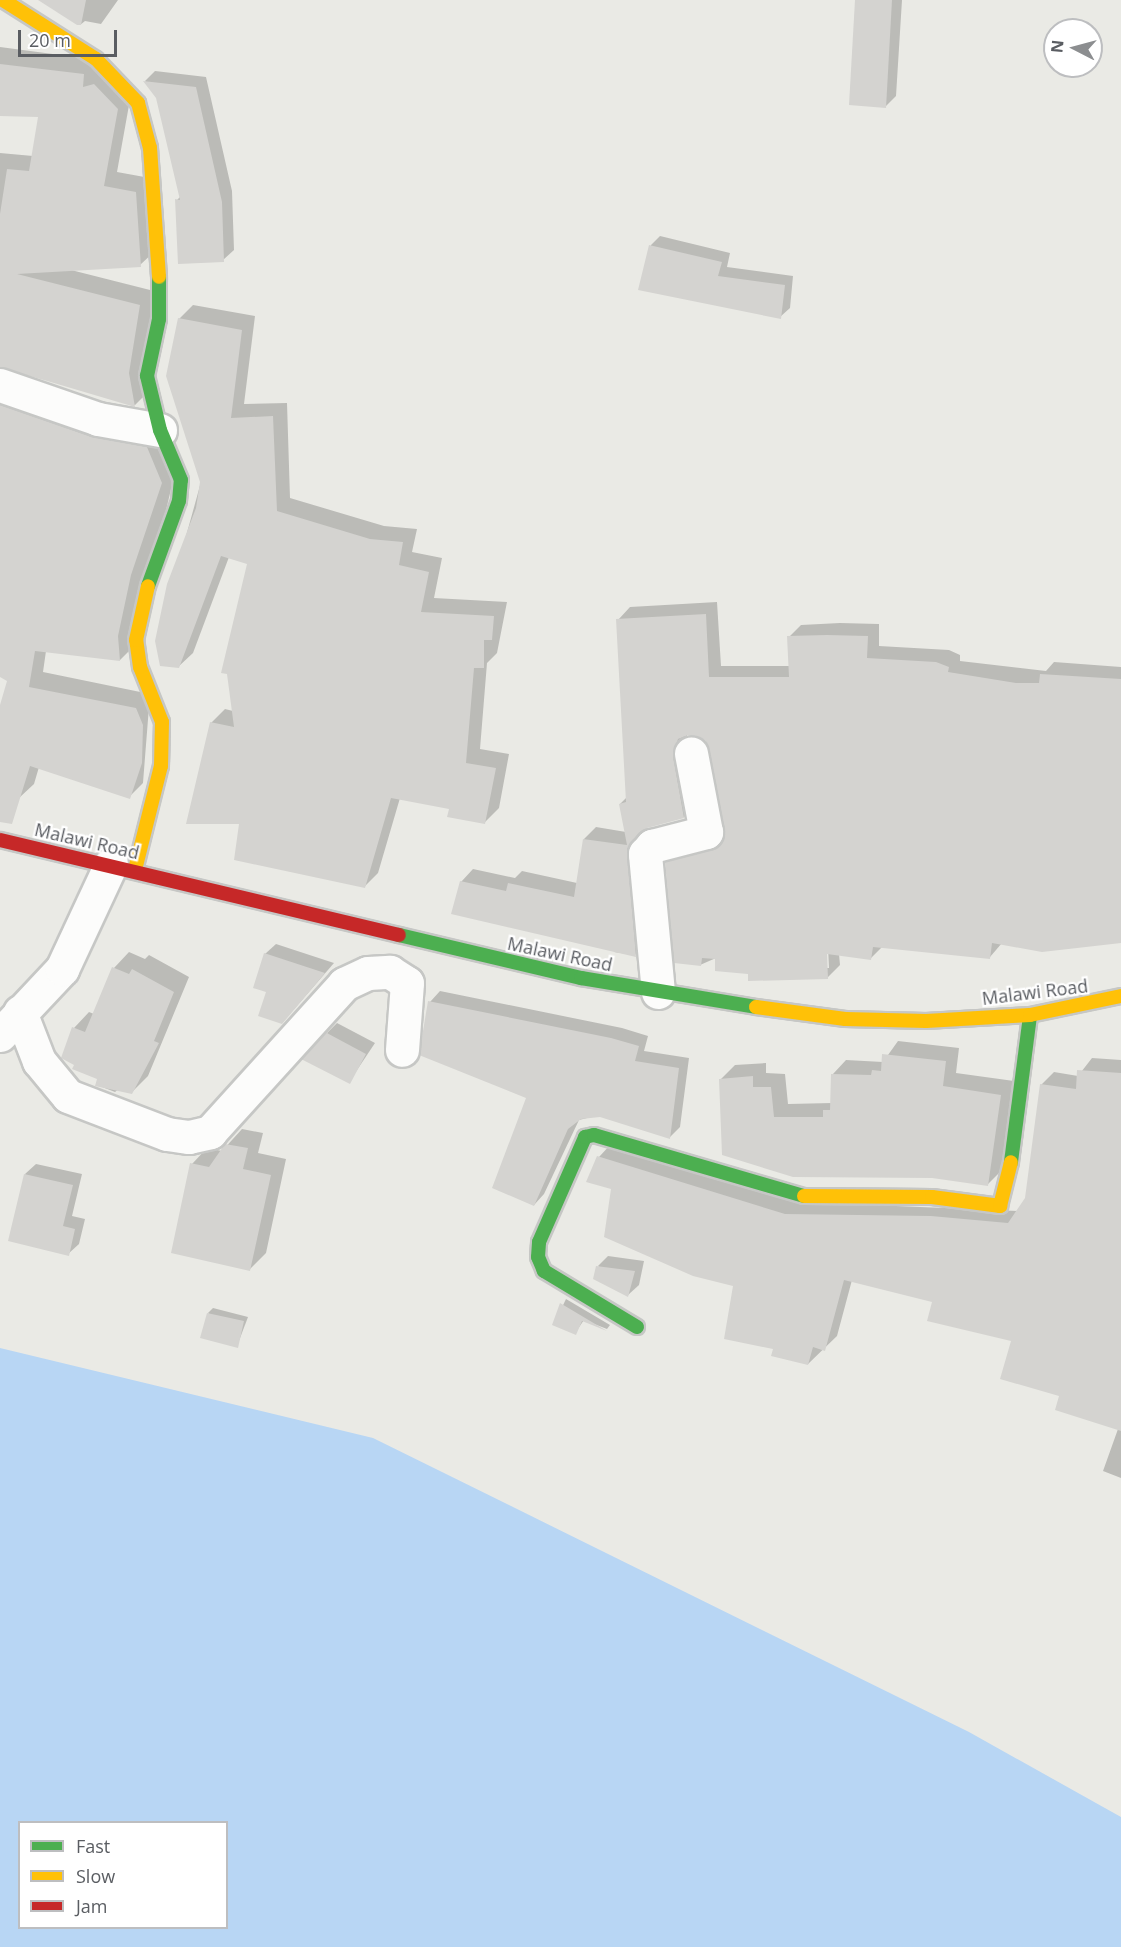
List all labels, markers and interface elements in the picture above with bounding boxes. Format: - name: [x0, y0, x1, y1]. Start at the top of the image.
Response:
- scale bar: [21, 18, 120, 56]
- north arrow: [1043, 18, 1103, 78]
- text: 20 m: [29, 28, 71, 52]
- text: N: [1045, 39, 1069, 54]
- street label: Malawi Road: [33, 818, 141, 864]
- street label: Malawi Road: [505, 932, 615, 976]
- street label: Malawi Road: [981, 975, 1089, 1009]
- legend: [18, 1821, 228, 1929]
- text: Fast: [76, 1834, 110, 1858]
- text: Slow: [76, 1864, 115, 1888]
- text: Jam: [76, 1894, 108, 1918]

